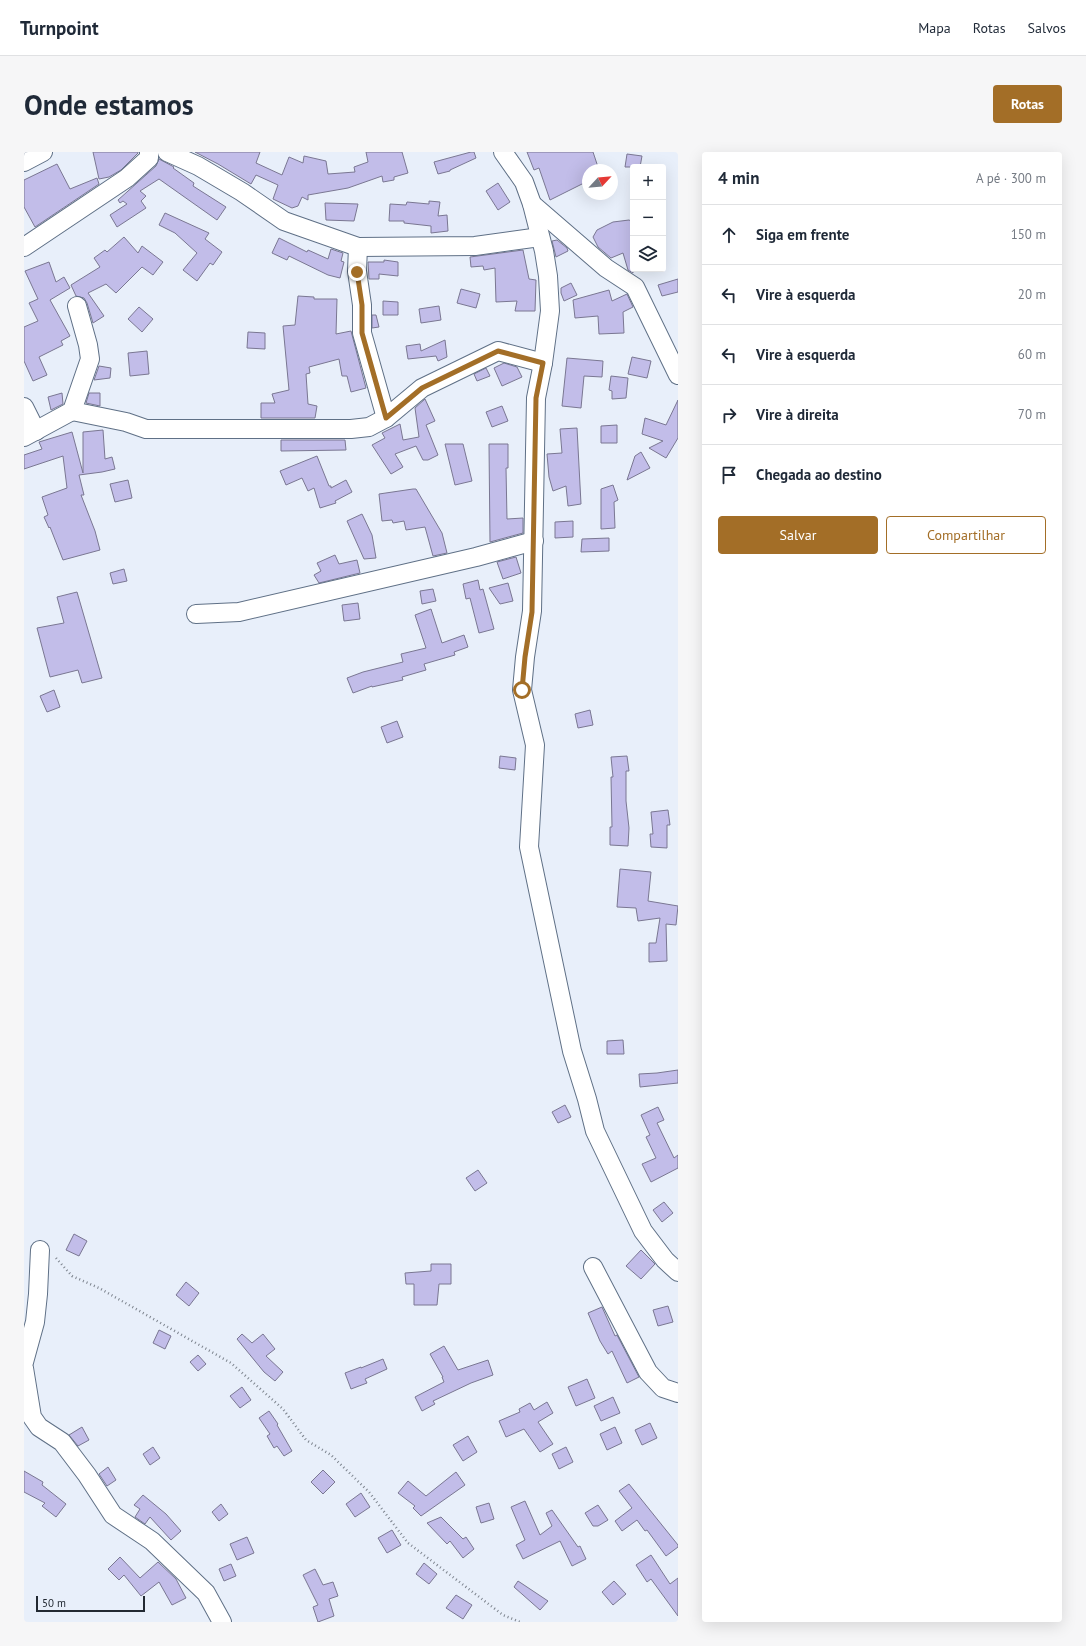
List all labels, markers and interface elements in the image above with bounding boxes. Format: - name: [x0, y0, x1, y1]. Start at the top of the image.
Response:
- text: Turnpoint: [20, 16, 99, 40]
- text: Mapa: [918, 19, 951, 37]
- text: Rotas: [973, 19, 1006, 37]
- text: Salvos: [1028, 19, 1066, 37]
- button: Rotas: [993, 85, 1062, 123]
- text: Onde estamos: [24, 86, 194, 123]
- north arrow: [582, 164, 618, 200]
- map controls: [630, 164, 666, 272]
- button: +: [630, 164, 666, 200]
- text: 4 min: [718, 167, 759, 189]
- text: A pé · 300 m: [976, 170, 1046, 187]
- button: −: [630, 200, 666, 236]
- icon: ahead: [718, 224, 740, 246]
- text: Siga em frente: [756, 225, 849, 244]
- text: 150 m: [1011, 226, 1046, 243]
- button: layers: [630, 236, 666, 272]
- route end: [348, 263, 366, 281]
- icon: left: [718, 284, 740, 306]
- text: Vire à esquerda: [756, 285, 855, 304]
- text: 20 m: [1018, 286, 1046, 303]
- icon: left: [718, 344, 740, 366]
- text: Vire à esquerda: [756, 345, 855, 364]
- text: 60 m: [1018, 346, 1046, 363]
- icon: right: [718, 404, 740, 426]
- text: Vire à direita: [756, 405, 839, 424]
- text: 70 m: [1018, 406, 1046, 423]
- icon: arrive: [718, 464, 740, 486]
- text: Chegada ao destino: [756, 465, 882, 484]
- button: Salvar: [718, 516, 878, 554]
- button: Compartilhar: [886, 516, 1046, 554]
- route start: [513, 681, 531, 699]
- scale bar: [36, 1594, 145, 1613]
- text: 50 m: [42, 1596, 66, 1610]

